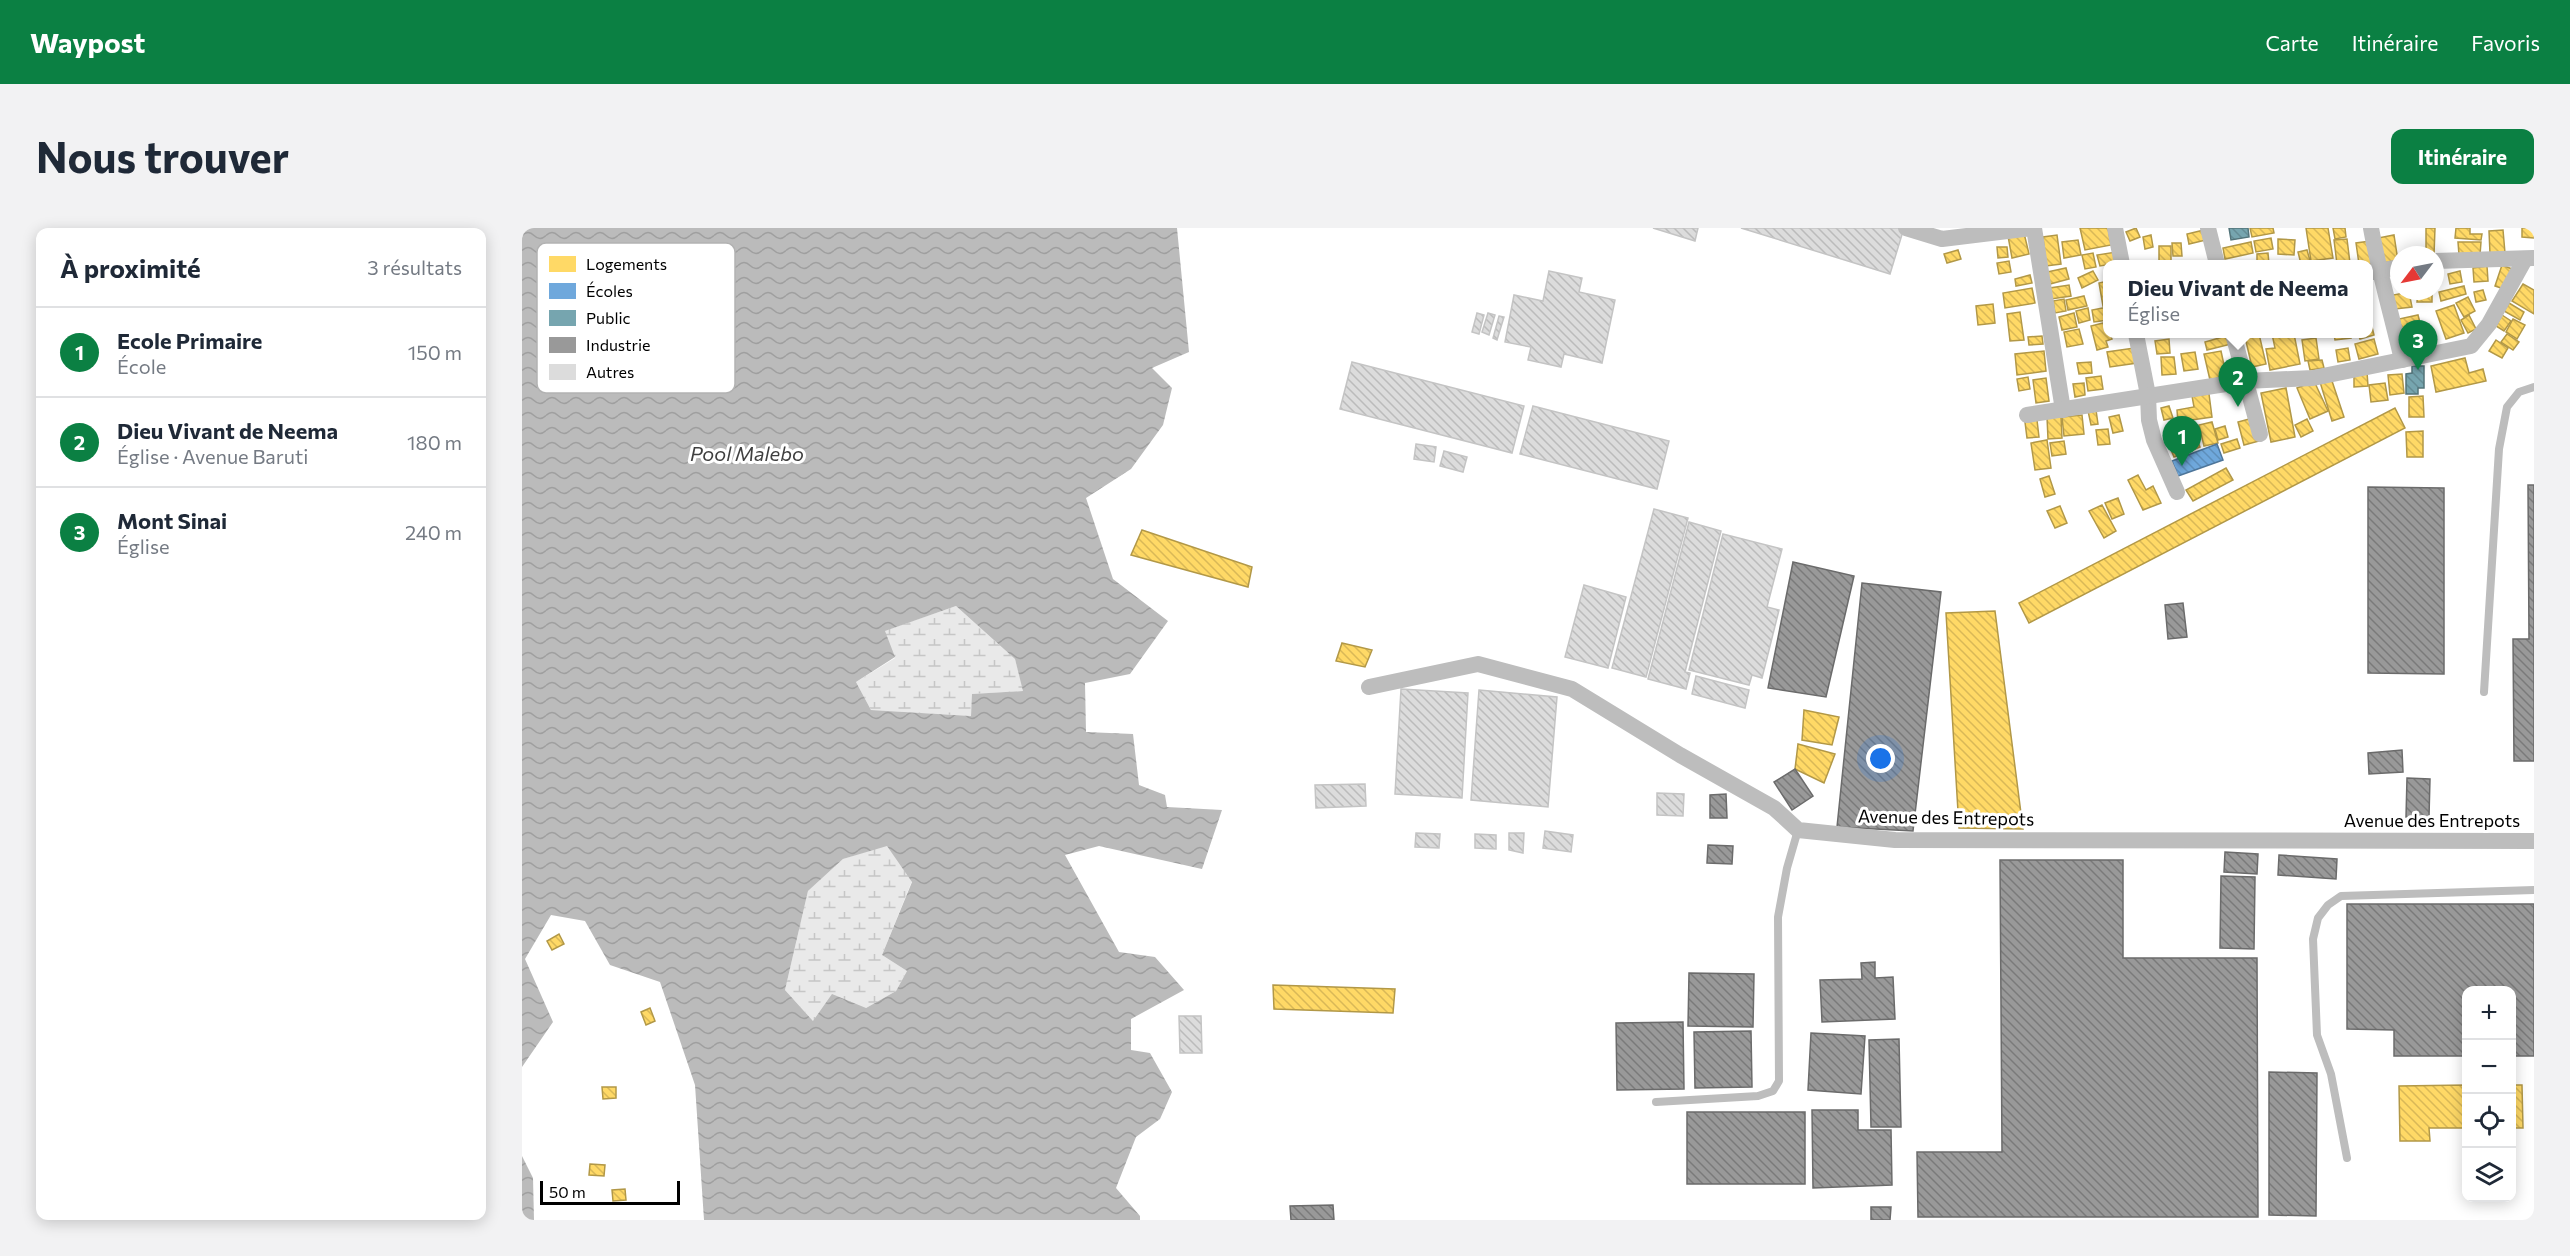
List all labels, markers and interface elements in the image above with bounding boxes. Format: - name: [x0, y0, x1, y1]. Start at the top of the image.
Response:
- text: Waypost: [30, 25, 145, 59]
- text: Carte: [2265, 30, 2319, 55]
- text: Itinéraire: [2352, 30, 2438, 55]
- text: Favoris: [2471, 30, 2540, 55]
- button: Itinéraire: [2391, 129, 2534, 184]
- text: Nous trouver: [36, 130, 289, 182]
- legend: [537, 243, 735, 393]
- north arrow: [2390, 246, 2444, 300]
- text: À proximité: [60, 252, 201, 283]
- text: Logements: [586, 254, 667, 273]
- text: 3 résultats: [367, 255, 462, 279]
- popup: [2103, 260, 2373, 338]
- text: Dieu Vivant de Neema: [2128, 274, 2349, 301]
- text: Écoles: [586, 281, 633, 300]
- text: Église: [2128, 301, 2180, 325]
- text: Public: [586, 308, 631, 327]
- pin: 3: [2398, 320, 2438, 370]
- text: Ecole Primaire: [117, 327, 262, 354]
- text: Industrie: [586, 335, 651, 354]
- text: 1: [75, 340, 84, 364]
- text: 150 m: [408, 340, 462, 364]
- text: École: [117, 354, 166, 378]
- pin: 2: [2218, 358, 2258, 407]
- text: Autres: [586, 362, 634, 381]
- pin: 1: [2162, 416, 2202, 466]
- text: Dieu Vivant de Neema: [117, 417, 338, 444]
- text: 2: [74, 430, 85, 454]
- text: 180 m: [407, 430, 462, 454]
- water label: Pool Malebo: [690, 441, 804, 465]
- text: Église · Avenue Baruti: [117, 444, 308, 468]
- text: Mont Sinai: [117, 507, 227, 534]
- text: 3: [74, 520, 85, 544]
- text: 240 m: [405, 520, 462, 544]
- text: Église: [117, 534, 170, 558]
- your location: [1866, 744, 1895, 773]
- street label: Avenue des Entrepots: [1858, 804, 2034, 830]
- street label: Avenue des Entrepots: [2344, 809, 2520, 831]
- map controls: [2462, 986, 2516, 1202]
- button: +: [2462, 986, 2516, 1040]
- button: −: [2462, 1040, 2516, 1094]
- button: locate: [2462, 1094, 2516, 1148]
- button: layers: [2462, 1148, 2516, 1202]
- scale bar: [540, 1178, 680, 1206]
- text: 50 m: [549, 1182, 586, 1201]

